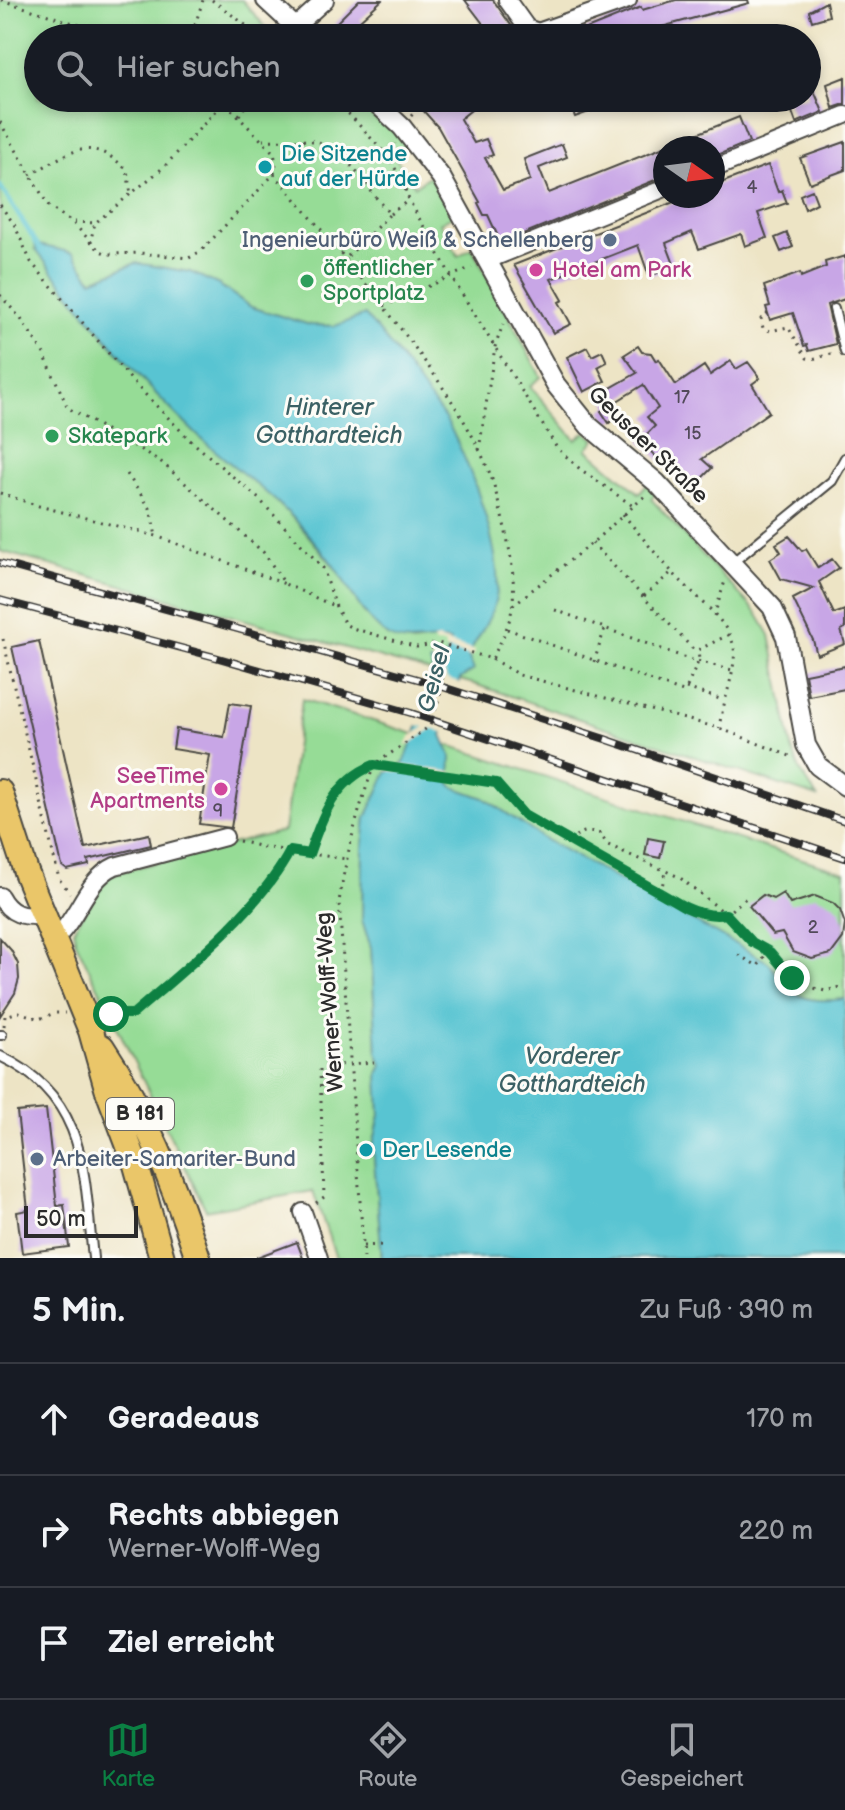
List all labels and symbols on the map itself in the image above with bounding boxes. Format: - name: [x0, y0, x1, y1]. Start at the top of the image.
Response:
- north arrow: [653, 136, 725, 208]
- place label: Die Sitzende auf der Hürde: [281, 141, 420, 193]
- marker: Die Sitzende auf der Hürde: [256, 158, 274, 176]
- house number: 4: [747, 177, 758, 198]
- place label: Ingenieurbüro Weiß & Schellenberg: [242, 227, 594, 254]
- marker: Ingenieurbüro Weiß & Schellenberg: [601, 231, 619, 249]
- place label: öffentlicher Sportplatz: [323, 255, 435, 307]
- place label: Hotel am Park: [552, 257, 691, 284]
- marker: Hotel am Park: [527, 261, 545, 279]
- marker: öffentlicher Sportplatz: [298, 272, 316, 290]
- street label: Geusaer Straße: [582, 381, 714, 509]
- house number: 17: [674, 387, 690, 408]
- water label: Hinterer Gotthardteich: [255, 393, 403, 450]
- place label: Skatepark: [68, 423, 167, 450]
- house number: 15: [684, 423, 702, 444]
- marker: Skatepark: [43, 427, 61, 445]
- water label: Geisel: [411, 641, 457, 716]
- place label: SeeTime Apartments: [90, 763, 205, 815]
- marker: SeeTime Apartments: [212, 780, 230, 798]
- house number: 9: [213, 801, 223, 822]
- street label: Werner-Wolff-Weg: [310, 911, 350, 1093]
- house number: 2: [808, 917, 819, 938]
- route end: [774, 960, 810, 996]
- route start: [93, 996, 129, 1032]
- water label: Vorderer Gotthardteich: [498, 1042, 646, 1099]
- road number: B 181: [106, 1098, 174, 1130]
- place label: Der Lesende: [382, 1137, 512, 1164]
- marker: Der Lesende: [357, 1141, 375, 1159]
- place label: Arbeiter-Samariter-Bund: [53, 1146, 296, 1173]
- marker: Arbeiter-Samariter-Bund: [28, 1150, 46, 1168]
- scale bar: [24, 1202, 138, 1238]

